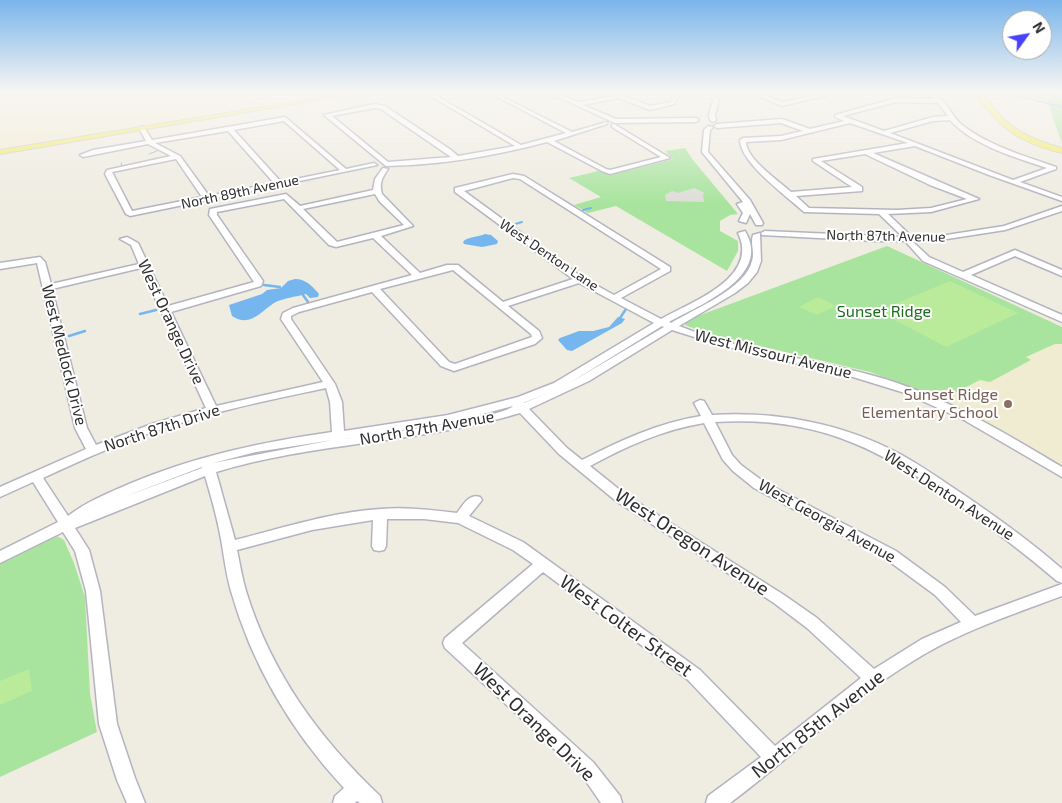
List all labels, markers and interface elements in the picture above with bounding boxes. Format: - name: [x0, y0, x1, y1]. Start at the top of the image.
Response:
- north arrow: [1002, 10, 1052, 60]
- text: N: [1029, 19, 1049, 36]
- street label: North 89th Avenue: [180, 171, 300, 213]
- street label: West Denton Lane: [496, 216, 602, 294]
- street label: North 87th Avenue: [826, 227, 946, 245]
- street label: West Orange Drive: [134, 257, 208, 387]
- street label: West Medlock Drive: [37, 283, 91, 427]
- park label: Sunset Ridge: [837, 302, 931, 322]
- street label: West Missouri Avenue: [692, 325, 854, 383]
- place label: Sunset Ridge Elementary School: [861, 385, 998, 423]
- marker: Sunset Ridge Elementary School: [1002, 398, 1014, 410]
- street label: North 87th Drive: [102, 400, 222, 456]
- street label: North 87th Avenue: [358, 407, 496, 449]
- street label: West Denton Avenue: [880, 446, 1018, 544]
- street label: West Georgia Avenue: [755, 475, 899, 567]
- street label: West Oregon Avenue: [611, 484, 773, 600]
- street label: West Colter Street: [555, 570, 697, 682]
- street label: West Orange Drive: [468, 658, 600, 786]
- street label: North 85th Avenue: [747, 665, 889, 783]

